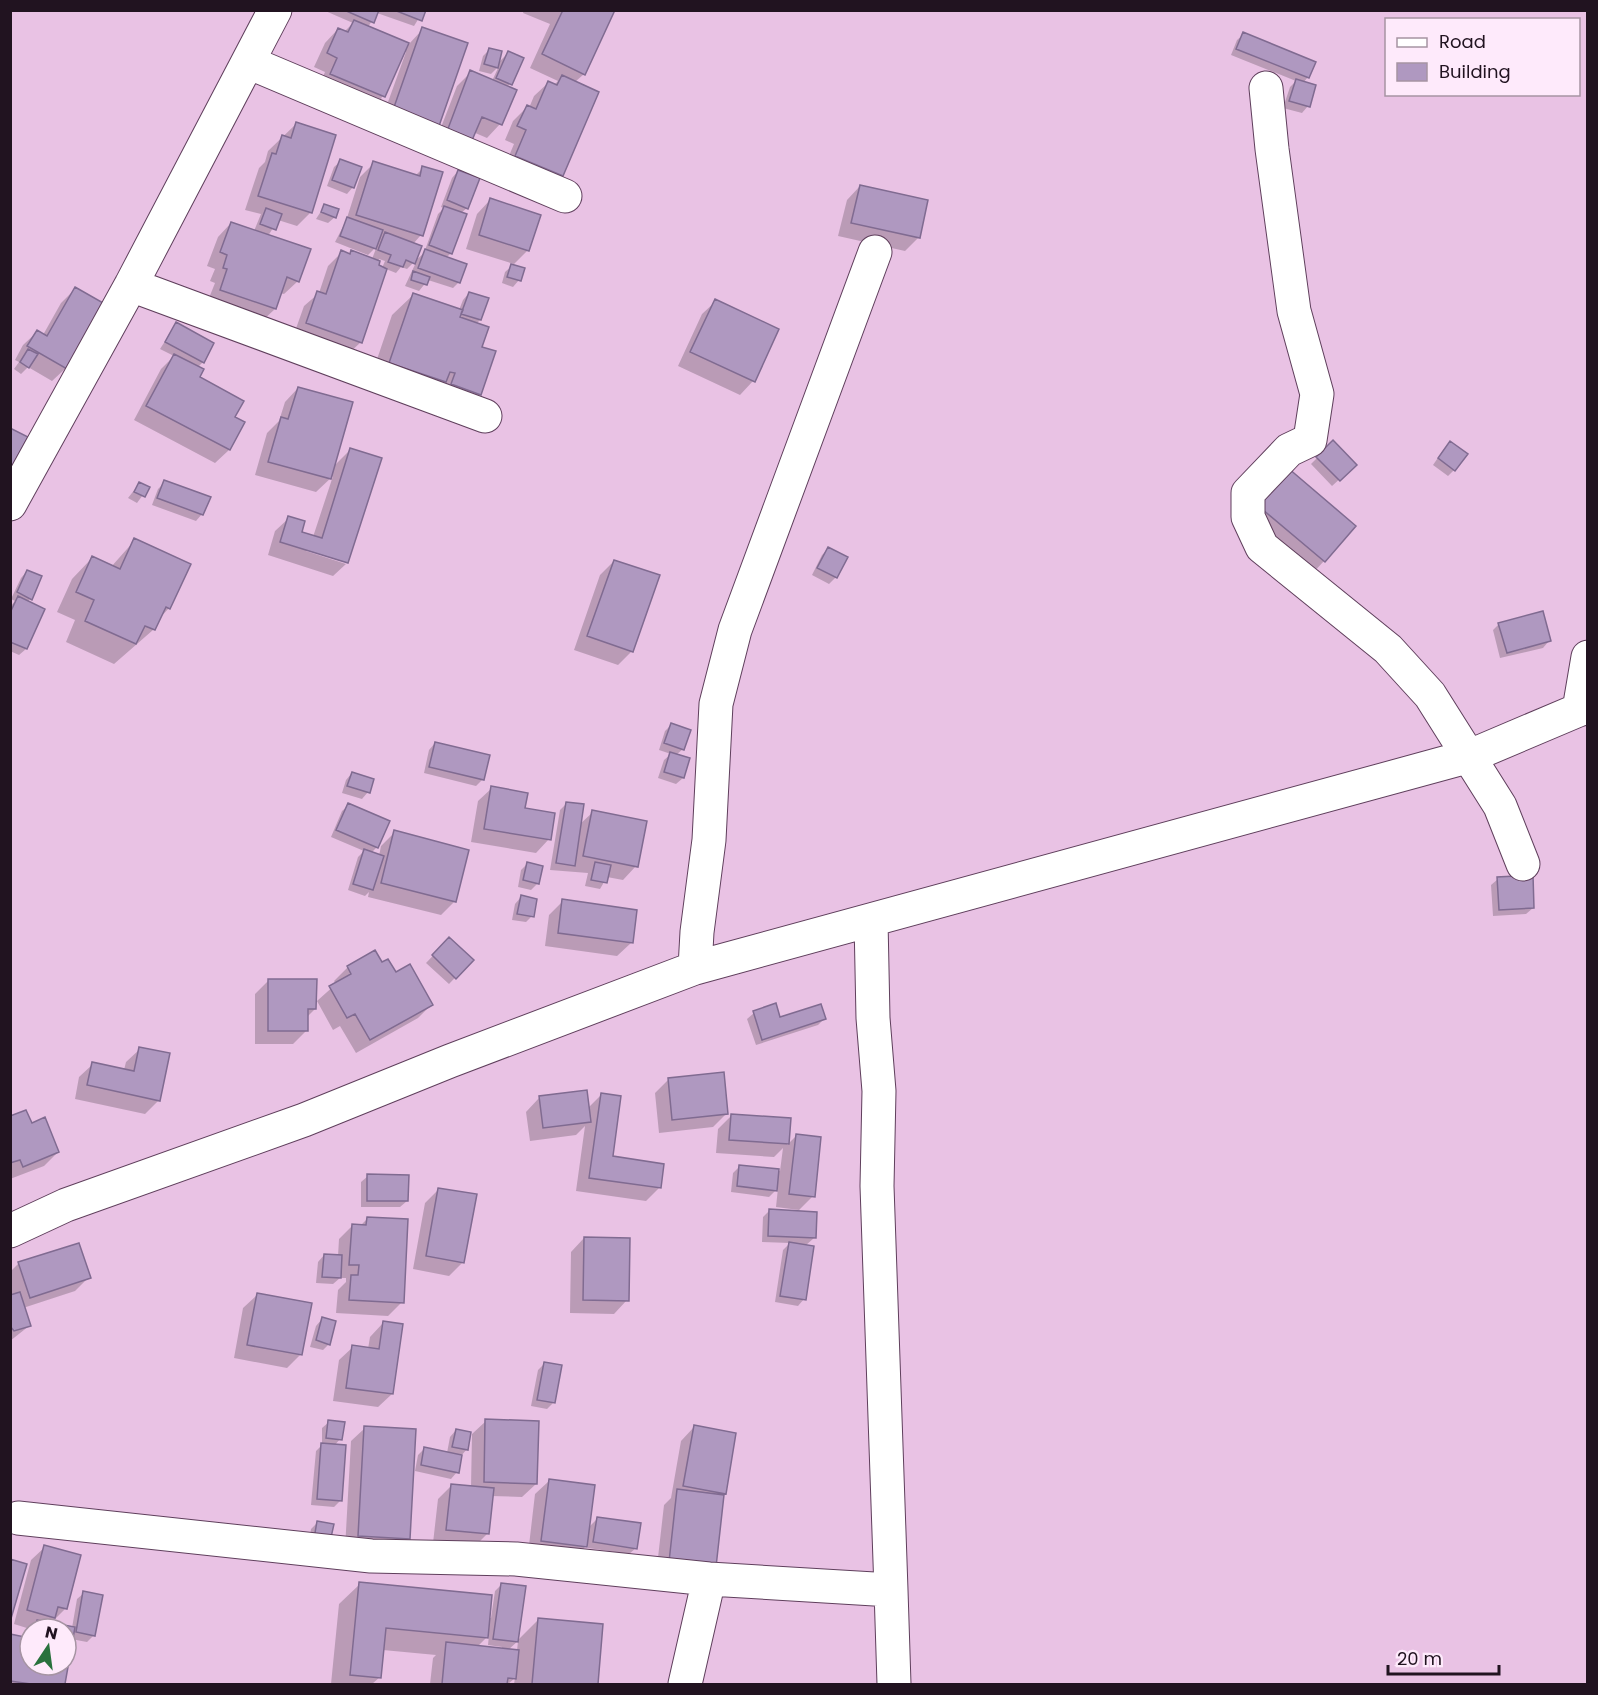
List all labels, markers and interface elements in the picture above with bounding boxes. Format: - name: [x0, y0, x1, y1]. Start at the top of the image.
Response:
- legend: [1385, 18, 1580, 96]
- text: Road: [1439, 29, 1486, 54]
- text: Building: [1439, 59, 1511, 84]
- north arrow: [18, 1617, 78, 1677]
- text: N: [43, 1620, 60, 1645]
- scale bar: [1388, 1638, 1499, 1676]
- text: 20 m: [1397, 1646, 1442, 1671]

